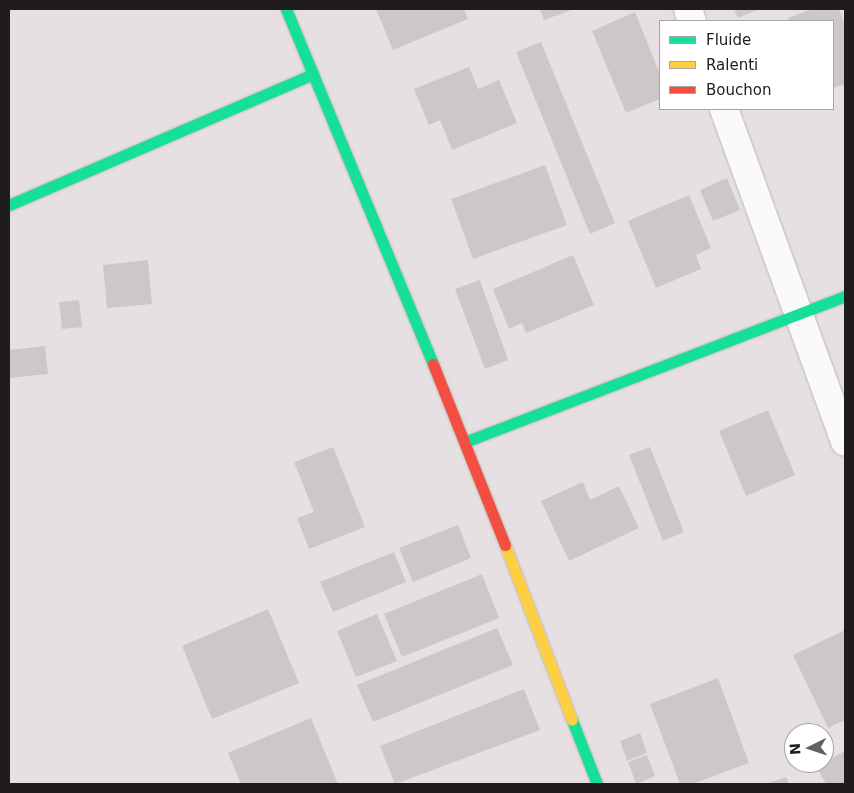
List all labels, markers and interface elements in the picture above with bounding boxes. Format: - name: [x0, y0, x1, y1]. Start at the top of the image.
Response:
- legend: [659, 20, 834, 110]
- text: Fluide: [706, 31, 751, 49]
- text: Ralenti: [706, 56, 758, 74]
- text: Bouchon: [706, 81, 771, 99]
- north arrow: [784, 723, 834, 773]
- text: N: [787, 743, 803, 755]

